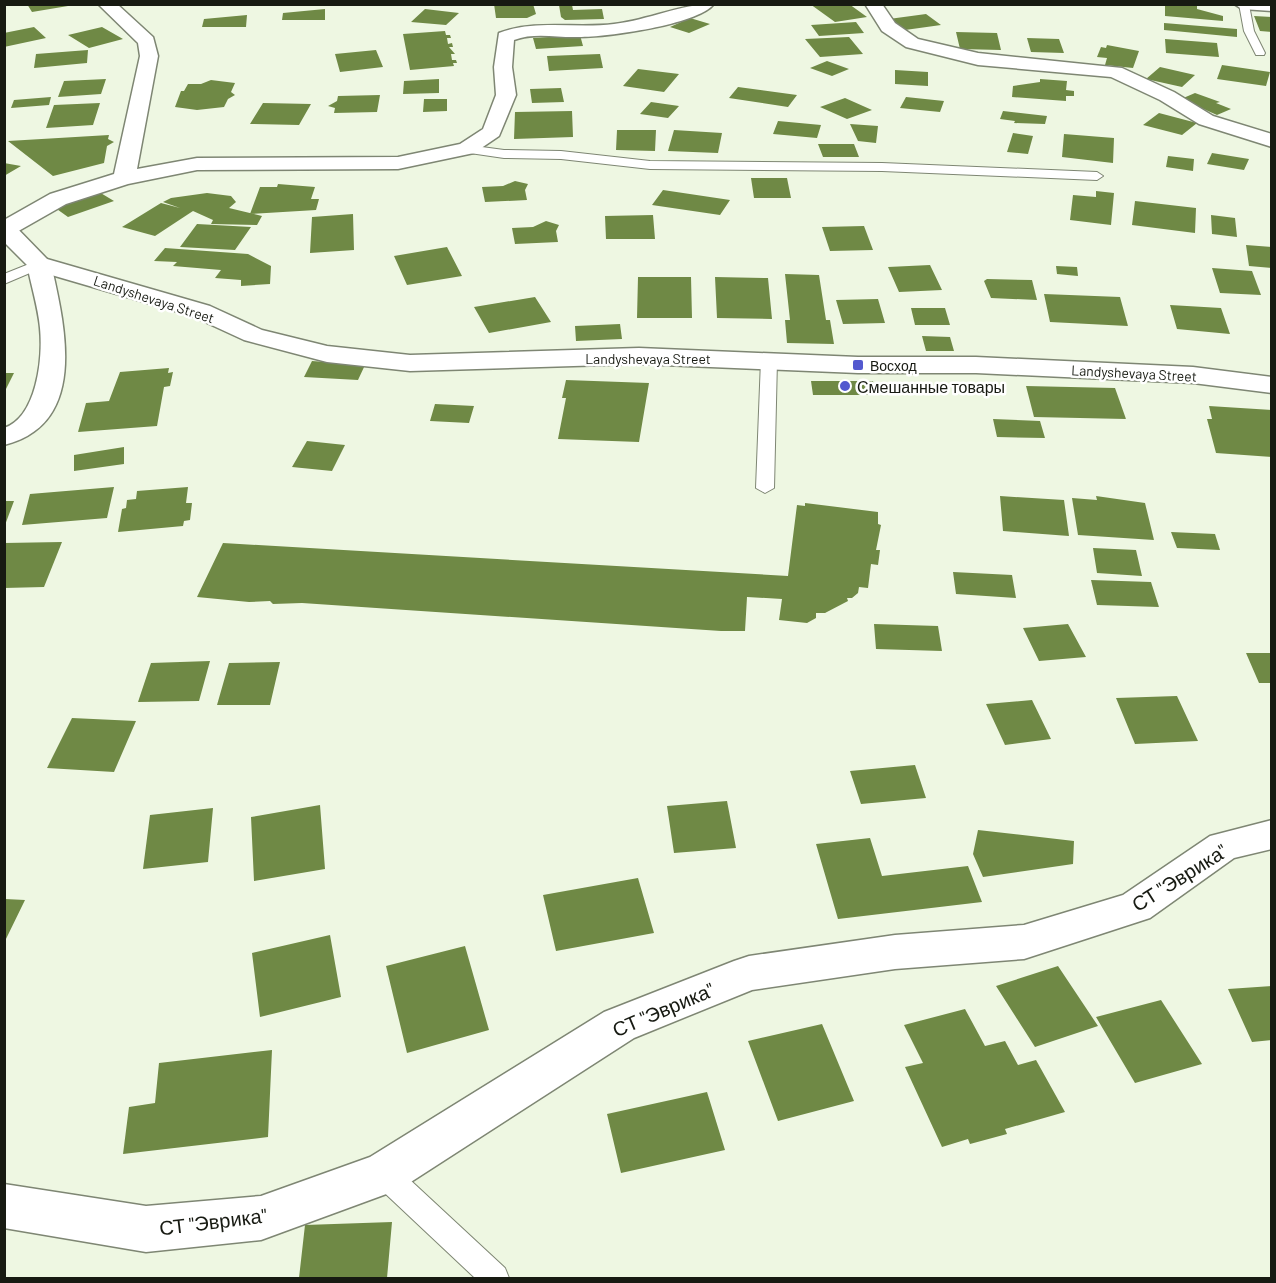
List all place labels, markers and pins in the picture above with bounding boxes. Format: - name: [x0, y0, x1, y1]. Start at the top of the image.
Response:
- place label: Восход: [870, 357, 917, 374]
- marker: Восход: [851, 358, 865, 372]
- place label: Смешанные товары: [857, 377, 1005, 396]
- marker: Смешанные товары: [838, 379, 852, 393]

